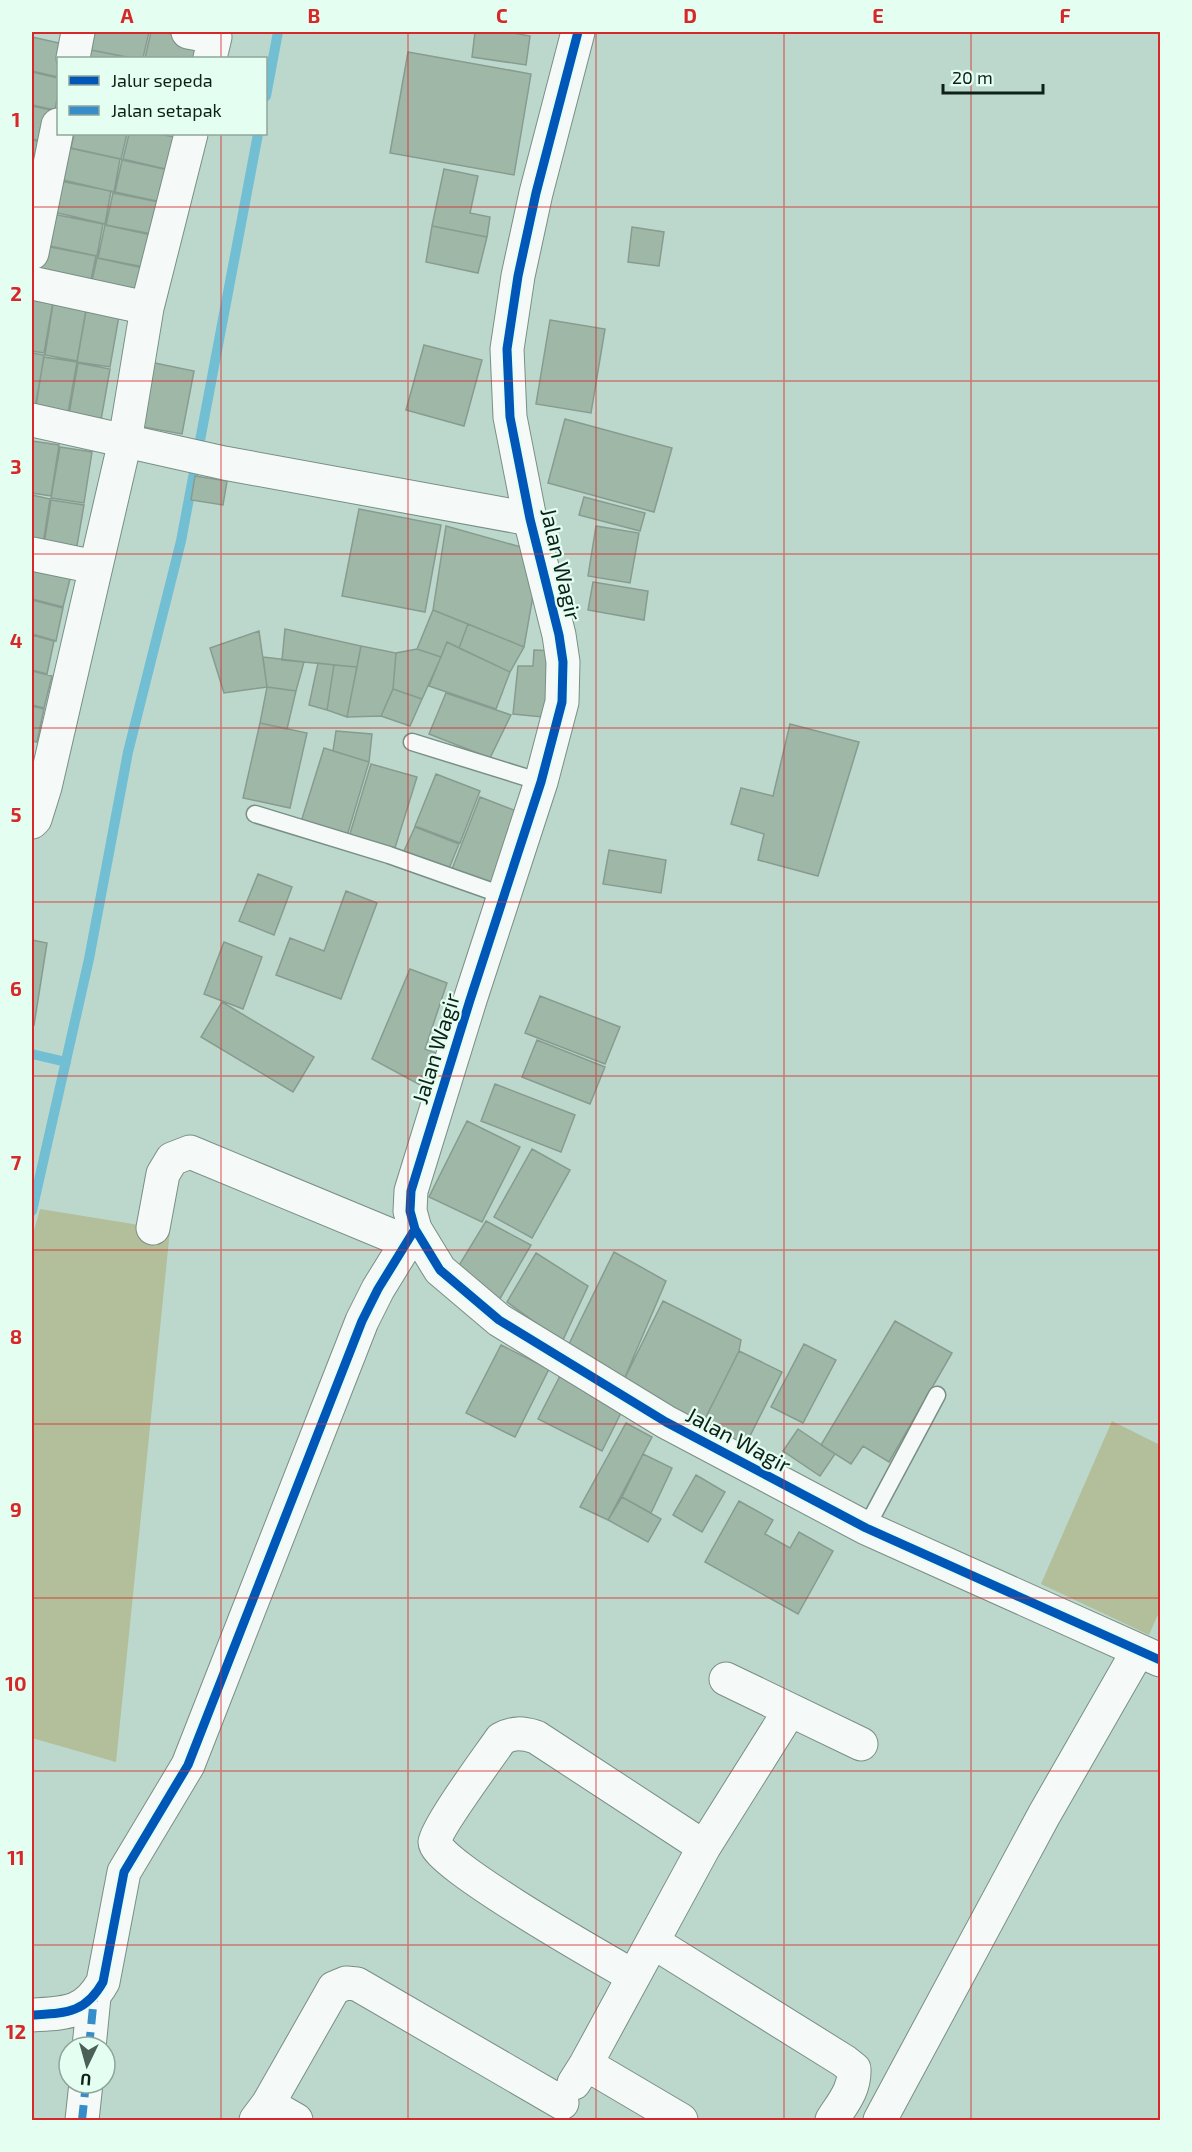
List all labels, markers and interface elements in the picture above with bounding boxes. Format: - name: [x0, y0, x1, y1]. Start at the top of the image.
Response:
- text: A: [120, 3, 134, 27]
- text: B: [308, 3, 320, 27]
- text: C: [496, 3, 508, 27]
- text: D: [683, 3, 697, 27]
- text: E: [872, 3, 884, 27]
- text: F: [1059, 3, 1071, 27]
- legend: [57, 57, 267, 135]
- scale bar: [943, 57, 1044, 95]
- text: 20 m: [952, 66, 993, 88]
- text: Jalur sepeda: [111, 69, 213, 91]
- text: Jalan setapak: [111, 99, 222, 121]
- text: 1: [12, 107, 20, 131]
- text: 2: [10, 281, 22, 305]
- text: 3: [10, 454, 22, 478]
- street label: Jalan Wagir: [536, 505, 588, 623]
- text: 4: [10, 628, 23, 652]
- text: 5: [10, 802, 22, 826]
- text: 6: [10, 976, 22, 1000]
- street label: Jalan Wagir: [406, 989, 464, 1107]
- text: 7: [11, 1150, 22, 1174]
- text: 8: [10, 1324, 22, 1348]
- street label: Jalan Wagir: [682, 1401, 796, 1478]
- text: 9: [10, 1497, 22, 1521]
- text: 10: [5, 1671, 27, 1695]
- text: 11: [7, 1845, 25, 1869]
- text: 12: [6, 2019, 26, 2043]
- north arrow: [57, 2035, 117, 2095]
- text: U: [79, 2070, 92, 2090]

